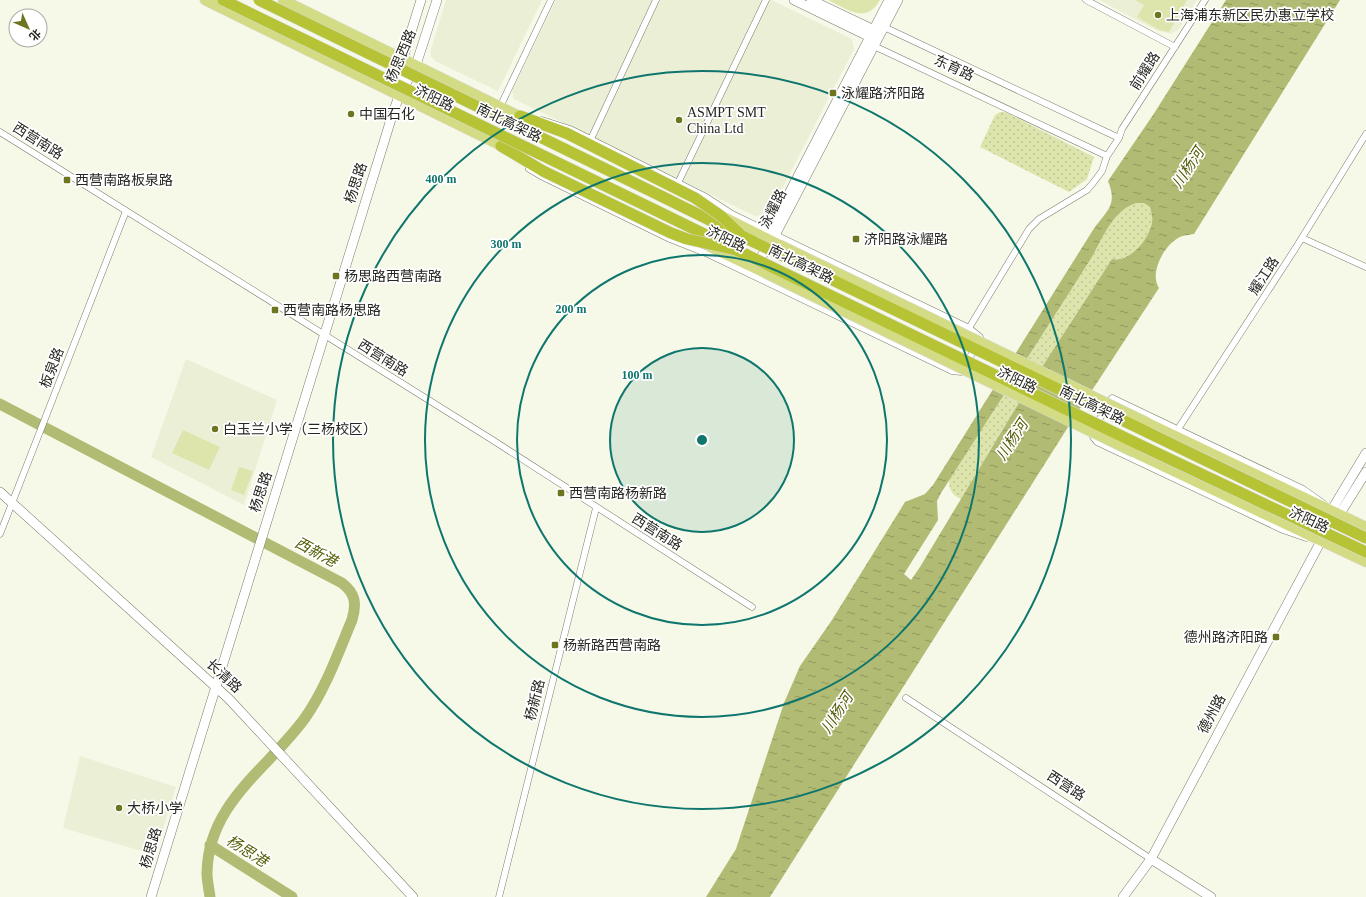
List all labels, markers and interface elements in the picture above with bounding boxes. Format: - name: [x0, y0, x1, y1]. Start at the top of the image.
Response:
- place label: 上海浦东新区民办惠立学校: [1166, 7, 1334, 23]
- north arrow: [8, 8, 48, 48]
- marker: 上海浦东新区民办惠立学校: [1153, 10, 1163, 20]
- text: 北: [27, 27, 43, 43]
- street label: 杨思西路: [383, 27, 419, 85]
- street label: 前耀路: [1126, 49, 1163, 93]
- street label: 东育路: [932, 52, 976, 84]
- street label: 济阳路: [412, 82, 456, 114]
- place label: 泳耀路济阳路: [841, 86, 925, 101]
- marker: 泳耀路济阳路: [828, 88, 838, 98]
- street label: 南北高架路: [474, 100, 544, 145]
- place label: ASMPT SMT China Ltd: [687, 105, 766, 136]
- place label: 中国石化: [359, 106, 415, 122]
- marker: 中国石化: [346, 109, 356, 119]
- marker: ASMPT SMT China Ltd: [674, 115, 684, 125]
- street label: 西营南路: [10, 120, 66, 162]
- water label: 川杨河: [1169, 142, 1209, 191]
- street label: 杨思路: [342, 161, 370, 205]
- place label: 西营南路板泉路: [75, 172, 173, 188]
- text: 400 m: [426, 172, 457, 186]
- marker: 西营南路板泉路: [62, 175, 72, 185]
- street label: 泳耀路: [757, 187, 789, 231]
- street label: 济阳路: [704, 223, 748, 255]
- place label: 济阳路泳耀路: [864, 232, 948, 247]
- marker: 济阳路泳耀路: [851, 234, 861, 244]
- text: 300 m: [491, 237, 522, 251]
- street label: 南北高架路: [766, 241, 836, 286]
- street label: 耀江路: [1246, 254, 1282, 298]
- place label: 杨思路西营南路: [344, 269, 442, 284]
- marker: 杨思路西营南路: [331, 271, 341, 281]
- text: 200 m: [556, 302, 587, 316]
- place label: 西营南路杨思路: [283, 303, 381, 318]
- marker: 西营南路杨思路: [270, 305, 280, 315]
- street label: 西营南路: [355, 337, 411, 379]
- street label: 板泉路: [37, 345, 67, 390]
- street label: 济阳路: [995, 364, 1039, 396]
- text: 100 m: [622, 368, 653, 382]
- street label: 南北高架路: [1057, 382, 1127, 427]
- water label: 川杨河: [993, 414, 1033, 463]
- place label: 白玉兰小学（三杨校区）: [223, 421, 377, 437]
- marker: 白玉兰小学（三杨校区）: [210, 424, 220, 434]
- centre of rings: [695, 433, 709, 447]
- street label: 杨思路: [247, 470, 275, 514]
- place label: 西营南路杨新路: [569, 486, 667, 501]
- marker: 西营南路杨新路: [556, 488, 566, 498]
- street label: 济阳路: [1287, 504, 1331, 536]
- street label: 西营南路: [629, 511, 685, 553]
- water label: 西新港: [292, 534, 341, 571]
- place label: 德州路济阳路: [1184, 629, 1268, 645]
- marker: 德州路济阳路: [1271, 632, 1281, 642]
- place label: 杨新路西营南路: [563, 638, 661, 653]
- marker: 杨新路西营南路: [550, 640, 560, 650]
- street label: 长清路: [204, 656, 244, 696]
- street label: 杨新路: [523, 678, 547, 722]
- water label: 川杨河: [818, 687, 858, 736]
- street label: 德州路: [1195, 691, 1228, 736]
- street label: 西营路: [1044, 768, 1088, 804]
- place label: 大桥小学: [127, 801, 183, 816]
- marker: 大桥小学: [114, 803, 124, 813]
- street label: 杨思路: [138, 826, 164, 870]
- water label: 杨思港: [224, 832, 272, 871]

